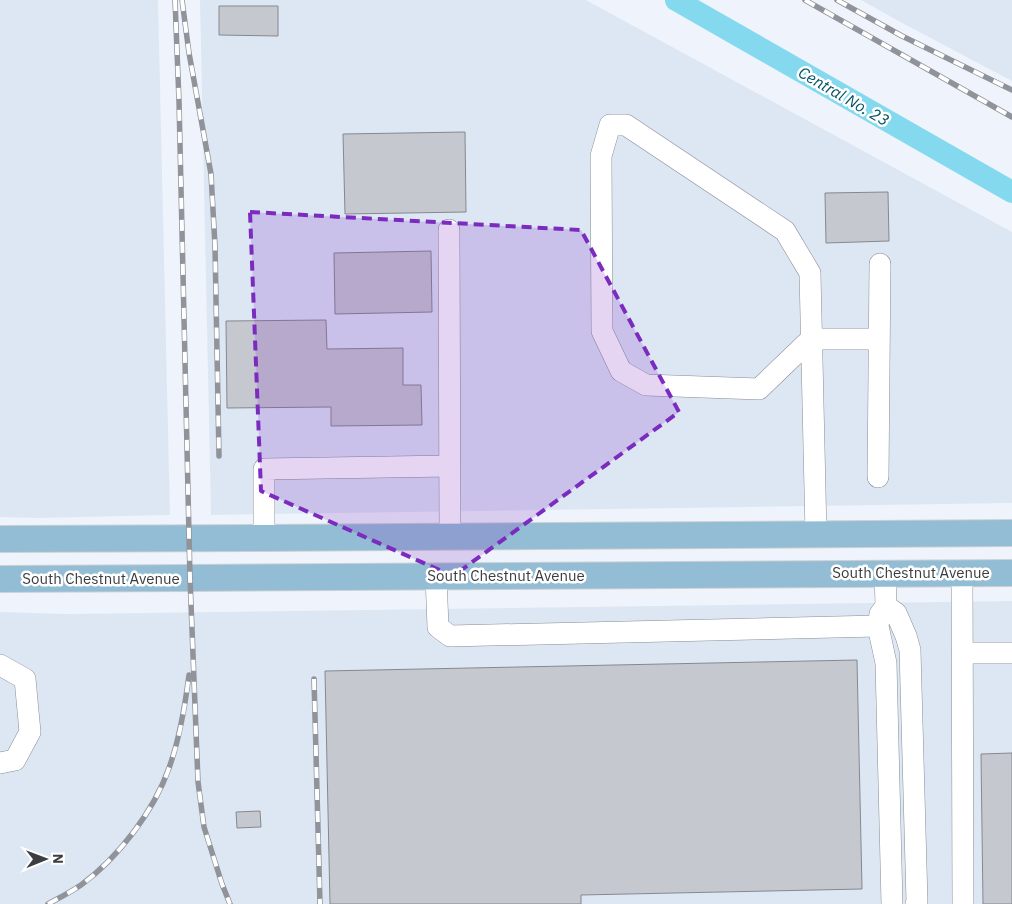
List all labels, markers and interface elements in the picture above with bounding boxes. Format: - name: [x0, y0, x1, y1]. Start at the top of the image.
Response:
- water label: Central No. 23: [795, 62, 893, 130]
- street label: South Chestnut Avenue: [832, 563, 990, 582]
- street label: South Chestnut Avenue: [427, 566, 585, 585]
- street label: South Chestnut Avenue: [22, 569, 180, 588]
- north arrow: [20, 834, 70, 884]
- text: N: [49, 854, 67, 864]

